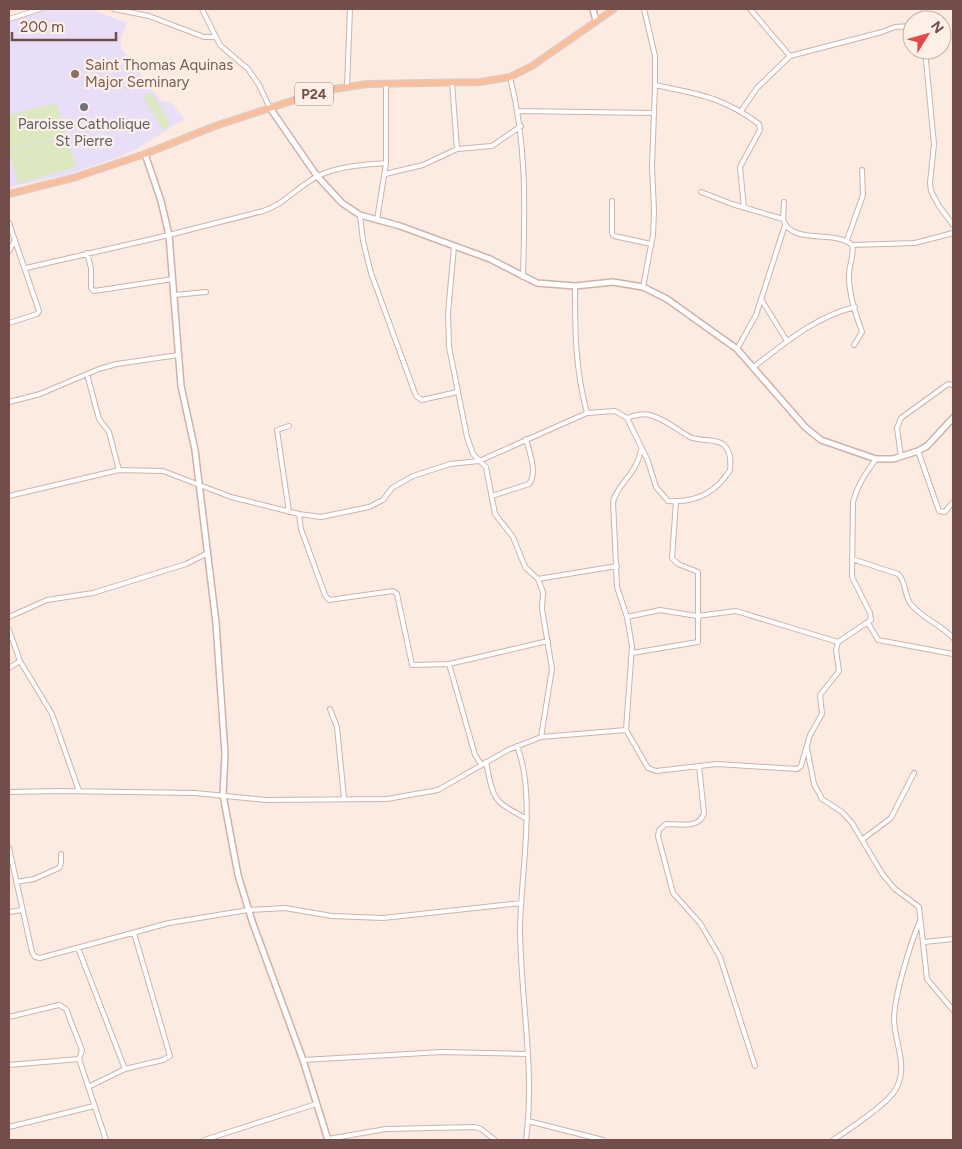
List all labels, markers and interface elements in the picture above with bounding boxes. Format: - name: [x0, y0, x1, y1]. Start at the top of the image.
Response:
- scale bar: [12, 10, 116, 42]
- north arrow: [902, 10, 952, 60]
- text: 200 m: [20, 18, 64, 36]
- text: N: [927, 18, 947, 37]
- place label: Saint Thomas Aquinas Major Seminary: [85, 56, 233, 91]
- marker: Saint Thomas Aquinas Major Seminary: [69, 68, 81, 80]
- road number: P24: [295, 82, 333, 106]
- marker: Paroisse Catholique St Pierre: [78, 101, 90, 113]
- place label: Paroisse Catholique St Pierre: [18, 115, 150, 150]

